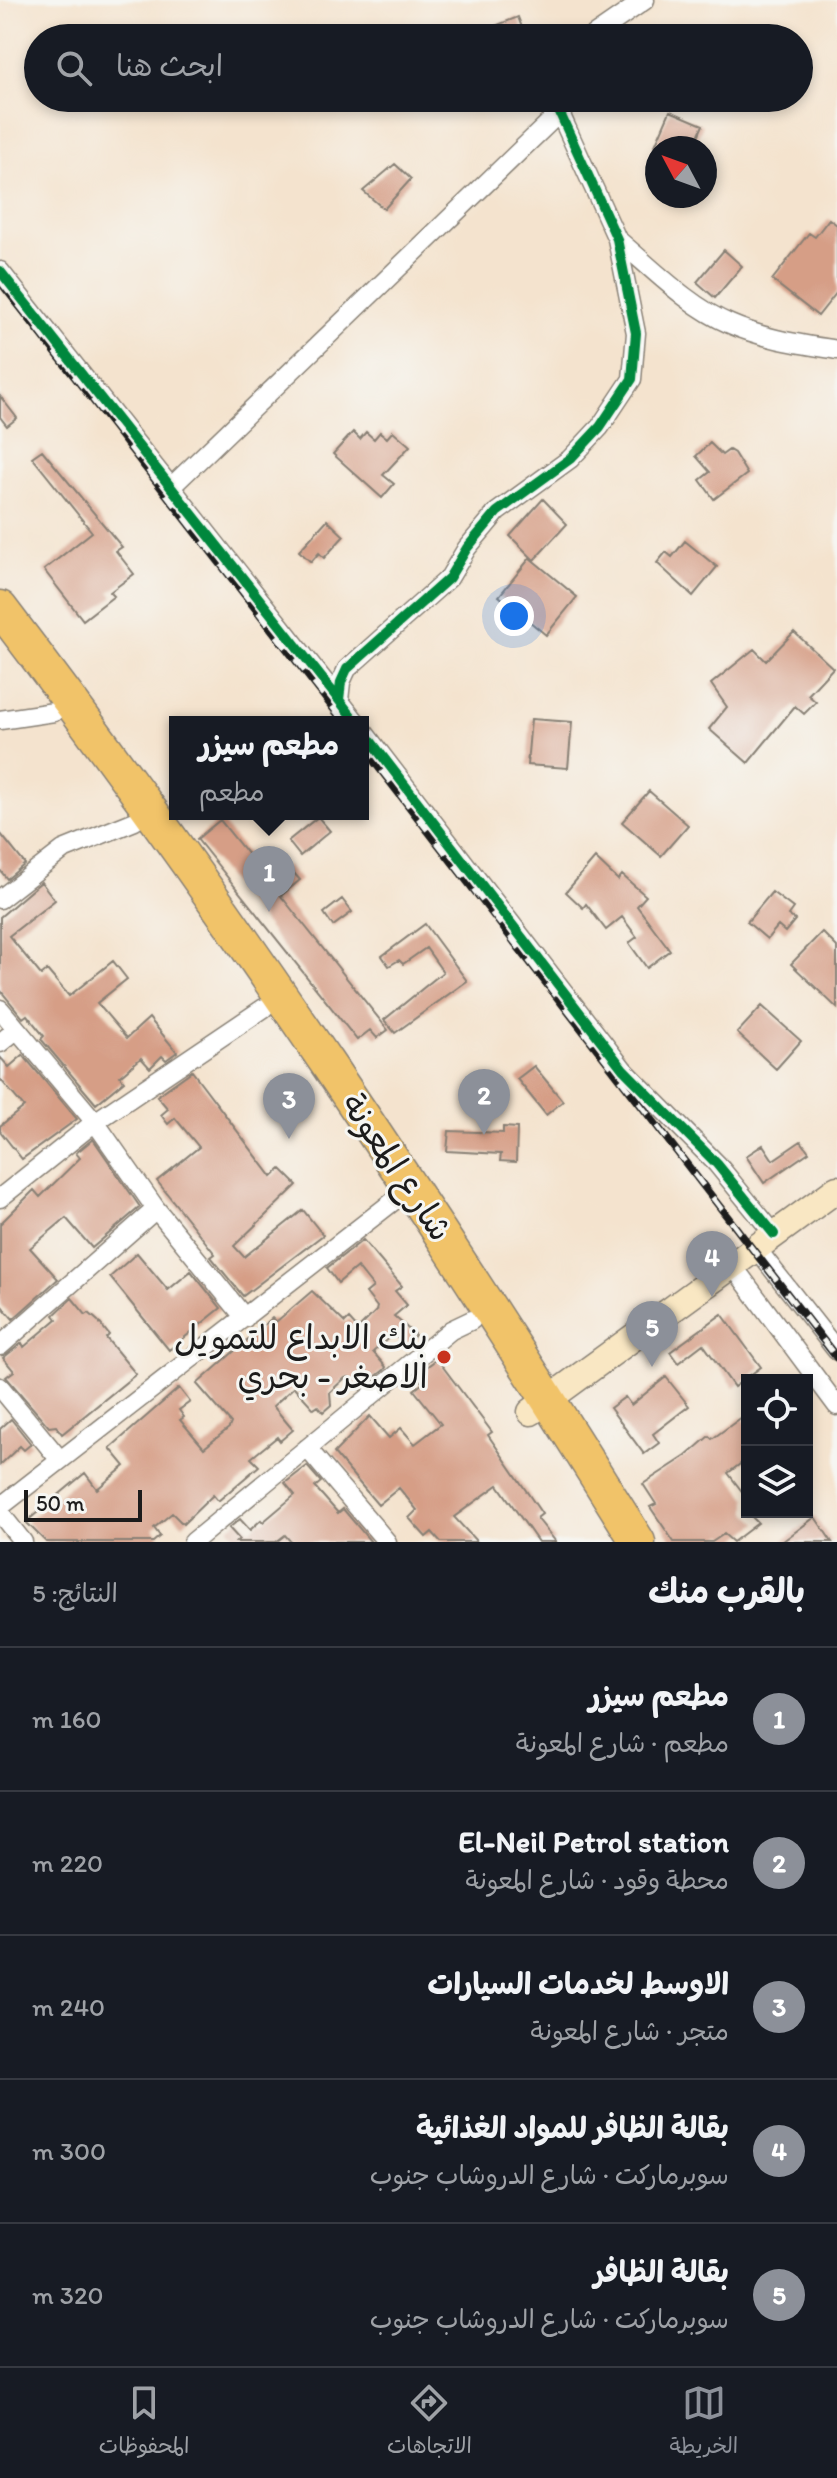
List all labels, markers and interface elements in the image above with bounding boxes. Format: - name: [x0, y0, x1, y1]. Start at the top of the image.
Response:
- search box: [24, 24, 813, 112]
- icon: search: [52, 46, 96, 90]
- text: ابحث هنا: [116, 47, 223, 84]
- north arrow: [645, 136, 717, 208]
- your location: [494, 596, 534, 636]
- popup: [169, 716, 369, 820]
- text: مطعم سيزر: [199, 726, 339, 763]
- text: مطعم: [199, 776, 265, 808]
- pin: 1: [243, 846, 295, 912]
- pin: 2: [458, 1069, 510, 1135]
- pin: 3: [263, 1073, 315, 1139]
- street label: شارع المعونة: [330, 1085, 461, 1250]
- pin: 4: [686, 1231, 738, 1297]
- pin: 5: [626, 1301, 678, 1367]
- place label: بنك الابداع للتمويل الاصغر - بحري: [174, 1317, 428, 1401]
- marker: بنك الابداع للتمويل الاصغر - بحري: [435, 1348, 453, 1366]
- map controls: [741, 1374, 813, 1518]
- button: locate: [741, 1374, 813, 1446]
- button: layers: [741, 1446, 813, 1518]
- scale bar: [24, 1486, 142, 1522]
- text: 50 m: [36, 1490, 85, 1517]
- text: بالقرب منك: [648, 1571, 805, 1612]
- text: النتائج: 5: [32, 1577, 118, 1609]
- text: مطعم سيزر: [589, 1677, 729, 1714]
- text: 160 m: [32, 1703, 102, 1735]
- text: 1: [773, 1703, 785, 1735]
- text: مطعم · شارع المعونة: [516, 1727, 729, 1759]
- text: El-Neil Petrol station: [458, 1823, 729, 1860]
- text: 220 m: [32, 1847, 103, 1879]
- text: 2: [772, 1847, 786, 1879]
- text: محطة وقود · شارع المعونة: [465, 1864, 729, 1896]
- text: الاوسط لخدمات السيارات: [427, 1965, 729, 2002]
- text: 240 m: [32, 1991, 105, 2023]
- text: 3: [772, 1991, 786, 2023]
- text: متجر · شارع المعونة: [531, 2015, 729, 2047]
- text: بقالة الظافر للمواد الغذائية: [416, 2109, 729, 2146]
- text: 300 m: [32, 2135, 106, 2167]
- text: 4: [771, 2135, 787, 2167]
- text: سوبرماركت · شارع الدروشاب جنوب: [370, 2159, 729, 2191]
- text: بقالة الظافر: [594, 2253, 729, 2290]
- text: 320 m: [32, 2279, 104, 2311]
- text: 5: [772, 2279, 786, 2311]
- text: سوبرماركت · شارع الدروشاب جنوب: [370, 2303, 729, 2335]
- tab: المحفوظات: [99, 2381, 189, 2465]
- tab: الاتجاهات: [387, 2381, 472, 2465]
- tab: الخريطة: [670, 2381, 738, 2465]

